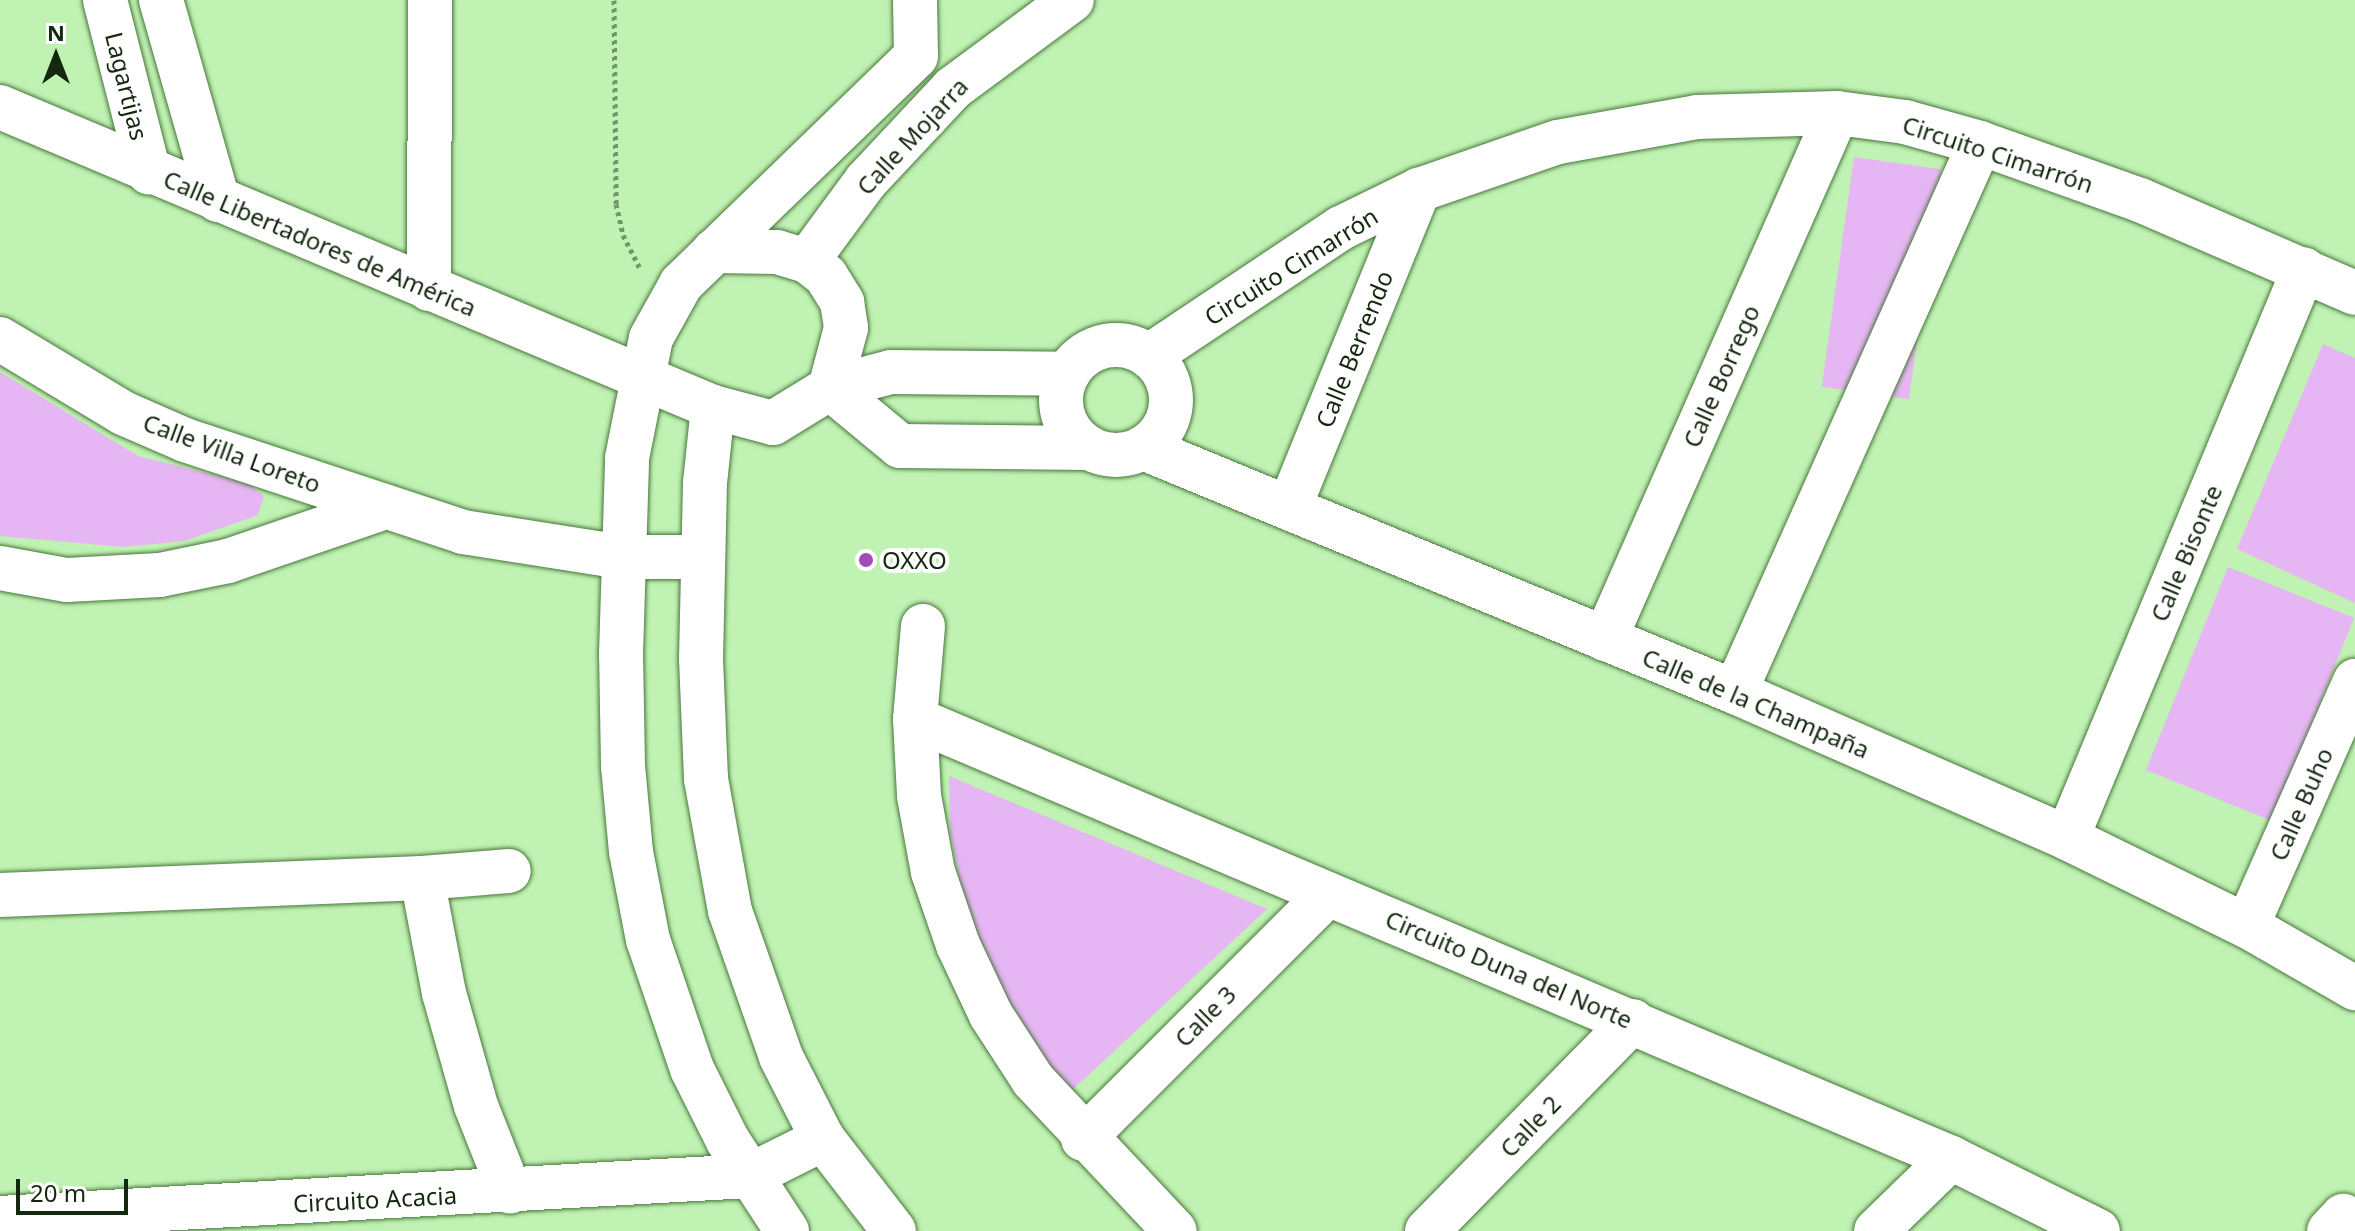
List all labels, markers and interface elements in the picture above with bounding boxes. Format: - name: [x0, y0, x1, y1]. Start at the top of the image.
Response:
- north arrow: [16, 16, 96, 96]
- text: N: [47, 17, 65, 47]
- street label: Lagartijas: [100, 29, 154, 143]
- street label: Calle Mojarra: [850, 71, 974, 201]
- street label: Circuito Cimarrón: [1899, 110, 2097, 198]
- street label: Calle Libertadores de América: [159, 164, 481, 322]
- street label: Circuito Cimarrón: [1199, 201, 1383, 331]
- street label: Calle Berrendo: [1309, 266, 1399, 432]
- street label: Calle Borrego: [1677, 300, 1765, 452]
- street label: Calle Villa Loreto: [139, 408, 325, 498]
- street label: Calle Bisonte: [2144, 480, 2228, 626]
- place label: OXXO: [882, 546, 947, 574]
- marker: OXXO: [857, 551, 875, 569]
- street label: Calle de la Champaña: [1638, 642, 1874, 764]
- street label: Calle Buho: [2263, 743, 2339, 865]
- street label: Circuito Duna del Norte: [1381, 904, 1637, 1034]
- street label: Calle 3: [1168, 979, 1242, 1053]
- street label: Calle 2: [1494, 1089, 1566, 1163]
- scale bar: [20, 1163, 132, 1213]
- text: 20 m: [30, 1176, 86, 1209]
- street label: Circuito Acacia: [292, 1180, 458, 1218]

